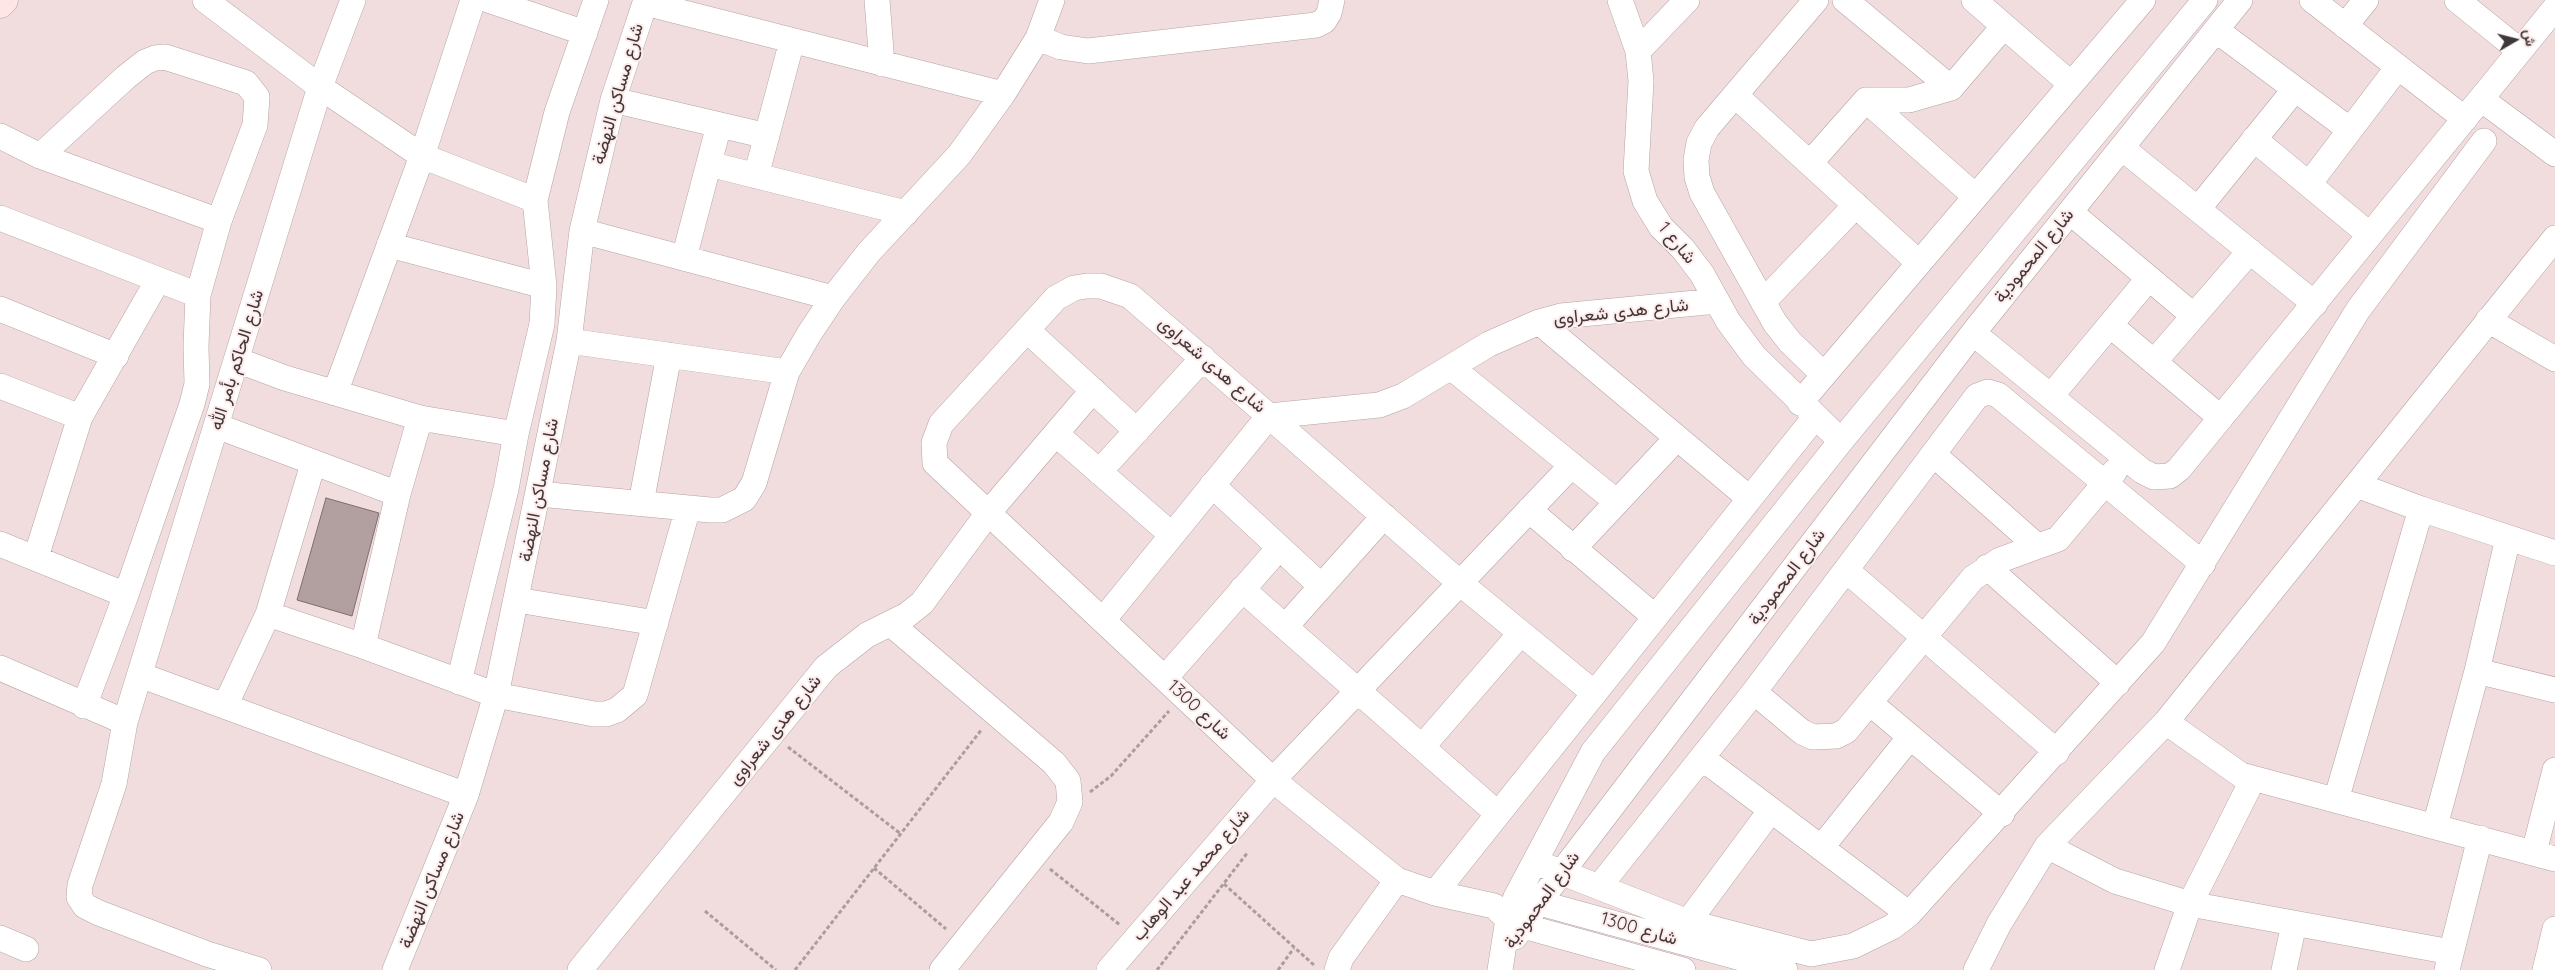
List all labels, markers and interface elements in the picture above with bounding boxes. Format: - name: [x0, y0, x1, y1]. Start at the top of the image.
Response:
- north arrow: [2490, 15, 2540, 65]
- street label: شارع مساكن النهضة: [588, 21, 648, 167]
- text: ش: [2520, 28, 2540, 47]
- street label: شارع المحمودية: [1989, 205, 2079, 307]
- street label: شارع 1: [1653, 218, 1701, 268]
- street label: شارع الحاكم بأمر الله: [205, 287, 269, 433]
- street label: شارع هدى شعراوى: [1552, 294, 1690, 330]
- street label: شارع هدى شعراوى: [1154, 312, 1270, 418]
- street label: شارع مساكن النهضة: [514, 416, 564, 564]
- street label: شارع المحمودية: [1744, 525, 1830, 629]
- street label: شارع هدى شعراوى: [724, 670, 826, 790]
- street label: شارع 1300: [1163, 675, 1235, 745]
- street label: شارع محمد عبد الوهاب: [1128, 804, 1254, 946]
- street label: شارع مساكن النهضة: [395, 808, 469, 952]
- street label: شارع المحمودية: [1499, 847, 1585, 953]
- street label: شارع 1300: [1598, 908, 1680, 950]

